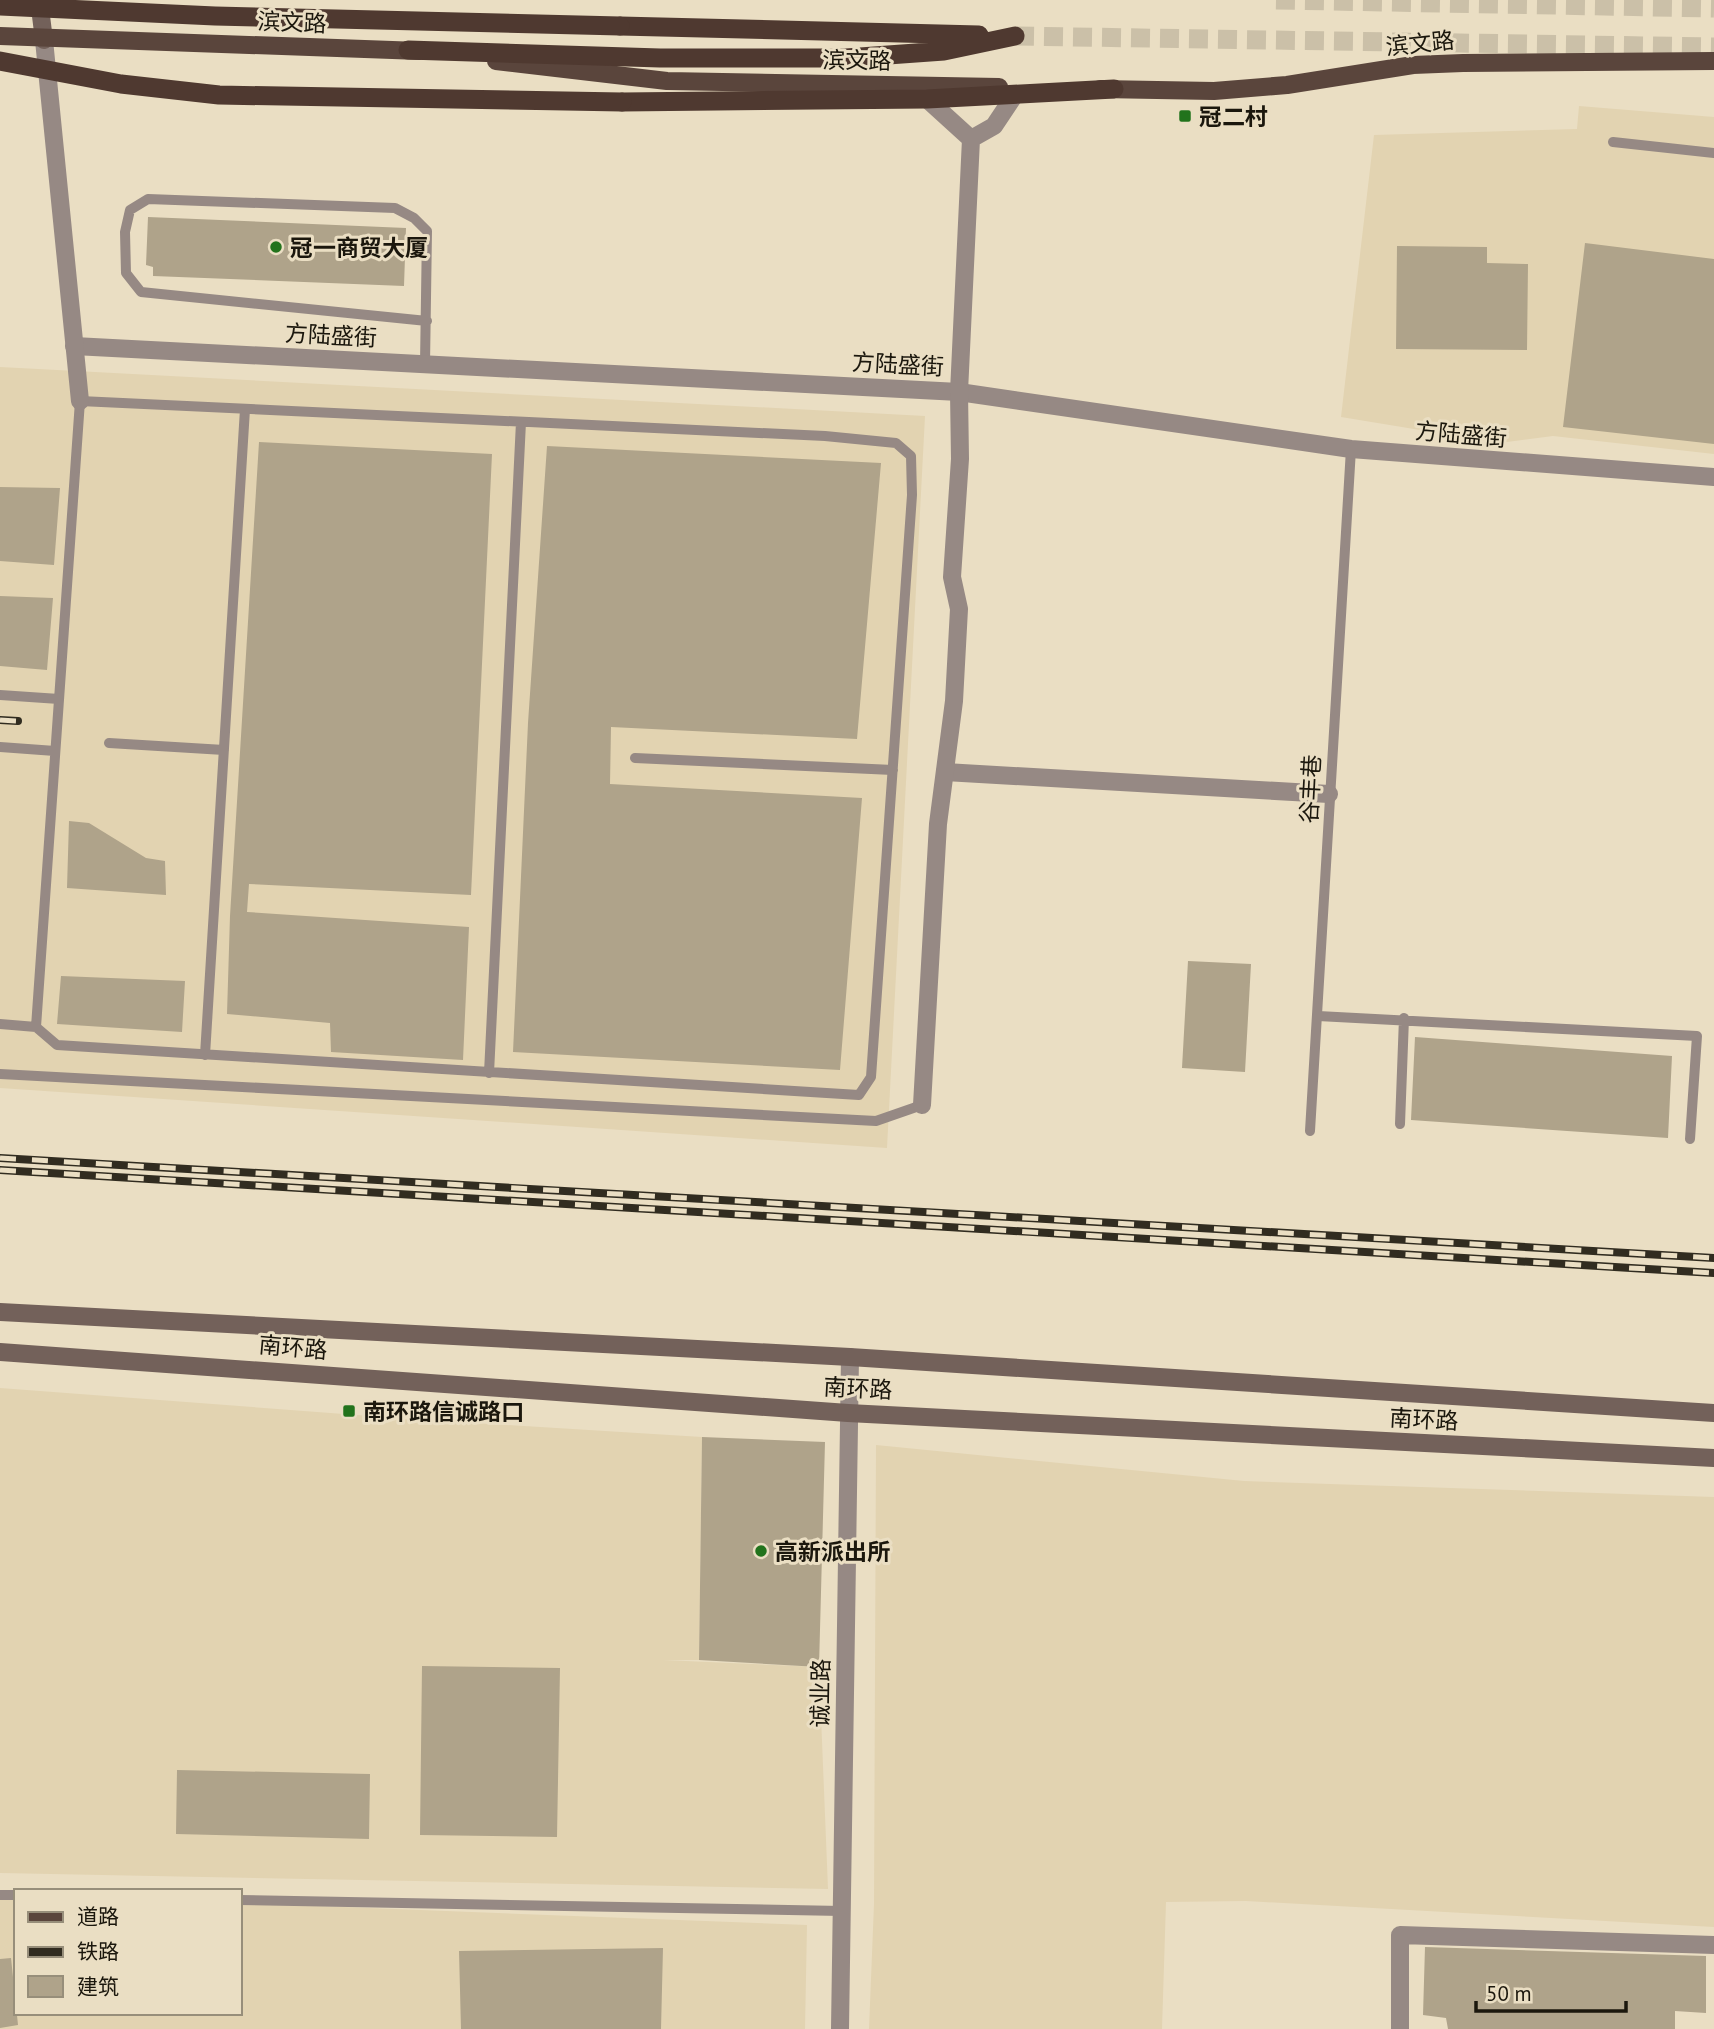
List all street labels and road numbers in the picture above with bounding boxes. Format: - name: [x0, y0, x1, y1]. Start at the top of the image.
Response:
- street label: 滨文路: [257, 6, 327, 38]
- street label: 滨文路: [1384, 25, 1456, 61]
- street label: 滨文路: [822, 45, 892, 75]
- street label: 方陆盛街: [284, 318, 378, 352]
- street label: 方陆盛街: [851, 347, 945, 381]
- street label: 方陆盛街: [1414, 416, 1508, 452]
- street label: 谷丰巷: [1294, 754, 1326, 824]
- street label: 南环路: [257, 1330, 329, 1364]
- street label: 南环路: [823, 1372, 893, 1404]
- street label: 南环路: [1389, 1403, 1459, 1435]
- street label: 诚业路: [805, 1658, 835, 1728]

